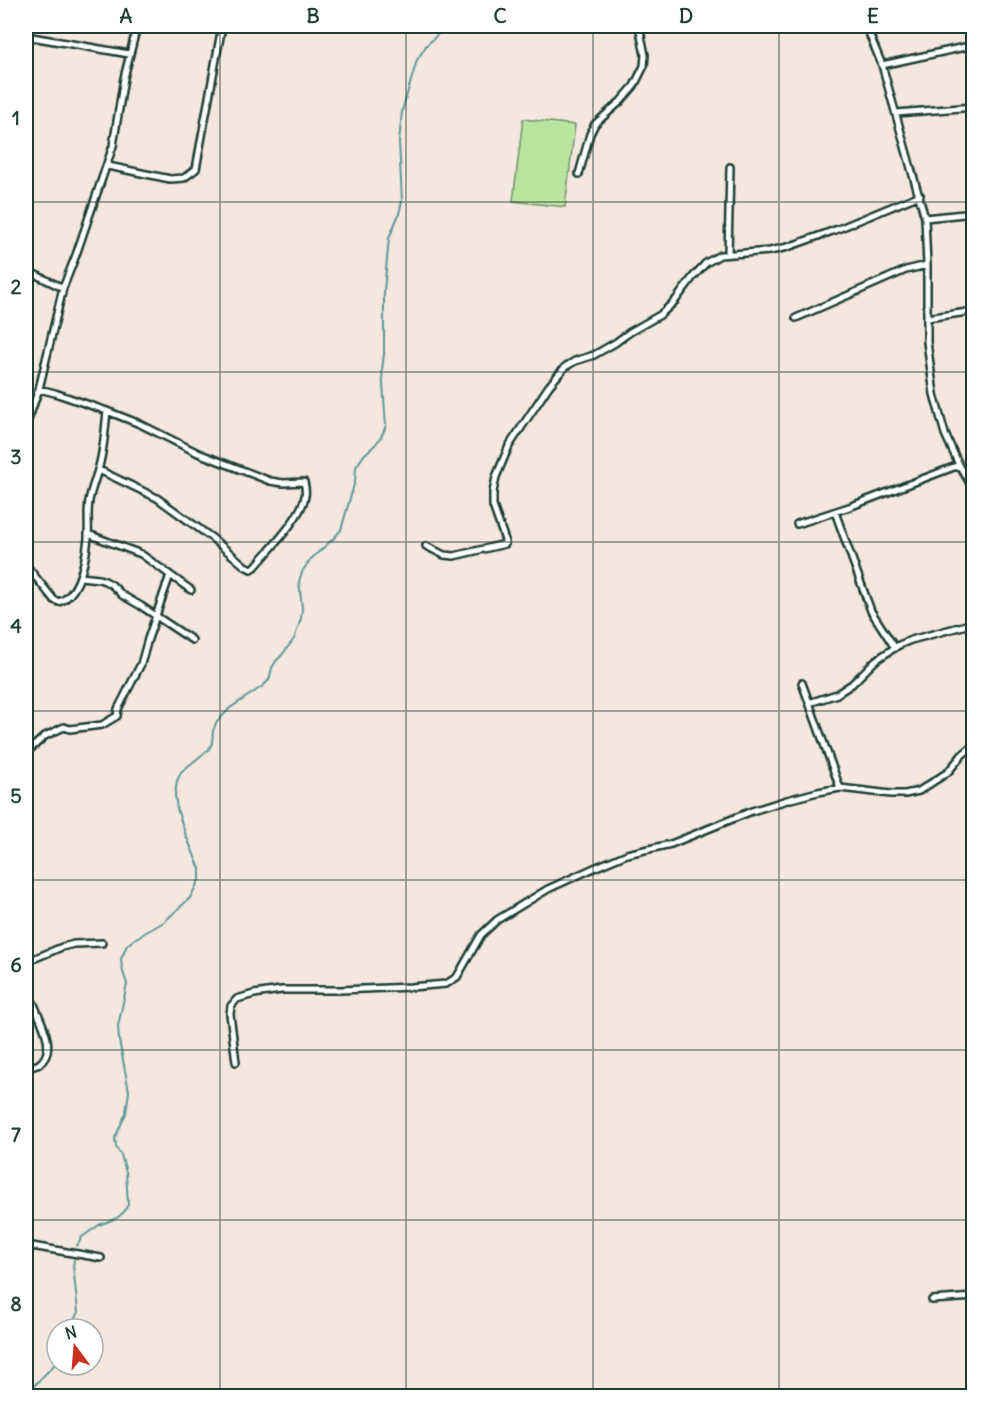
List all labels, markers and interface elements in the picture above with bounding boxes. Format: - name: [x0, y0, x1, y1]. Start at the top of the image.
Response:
- text: A: [120, 3, 133, 28]
- text: B: [306, 3, 320, 28]
- text: C: [493, 3, 507, 28]
- text: D: [679, 3, 693, 28]
- text: E: [867, 3, 879, 28]
- text: 1: [12, 105, 20, 130]
- text: 2: [11, 274, 22, 299]
- text: 3: [10, 444, 22, 469]
- text: 4: [10, 613, 22, 638]
- text: 5: [10, 783, 22, 808]
- text: 6: [10, 952, 22, 977]
- text: 7: [11, 1122, 21, 1147]
- text: 8: [10, 1291, 22, 1316]
- north arrow: [45, 1317, 105, 1377]
- text: N: [63, 1321, 79, 1344]

